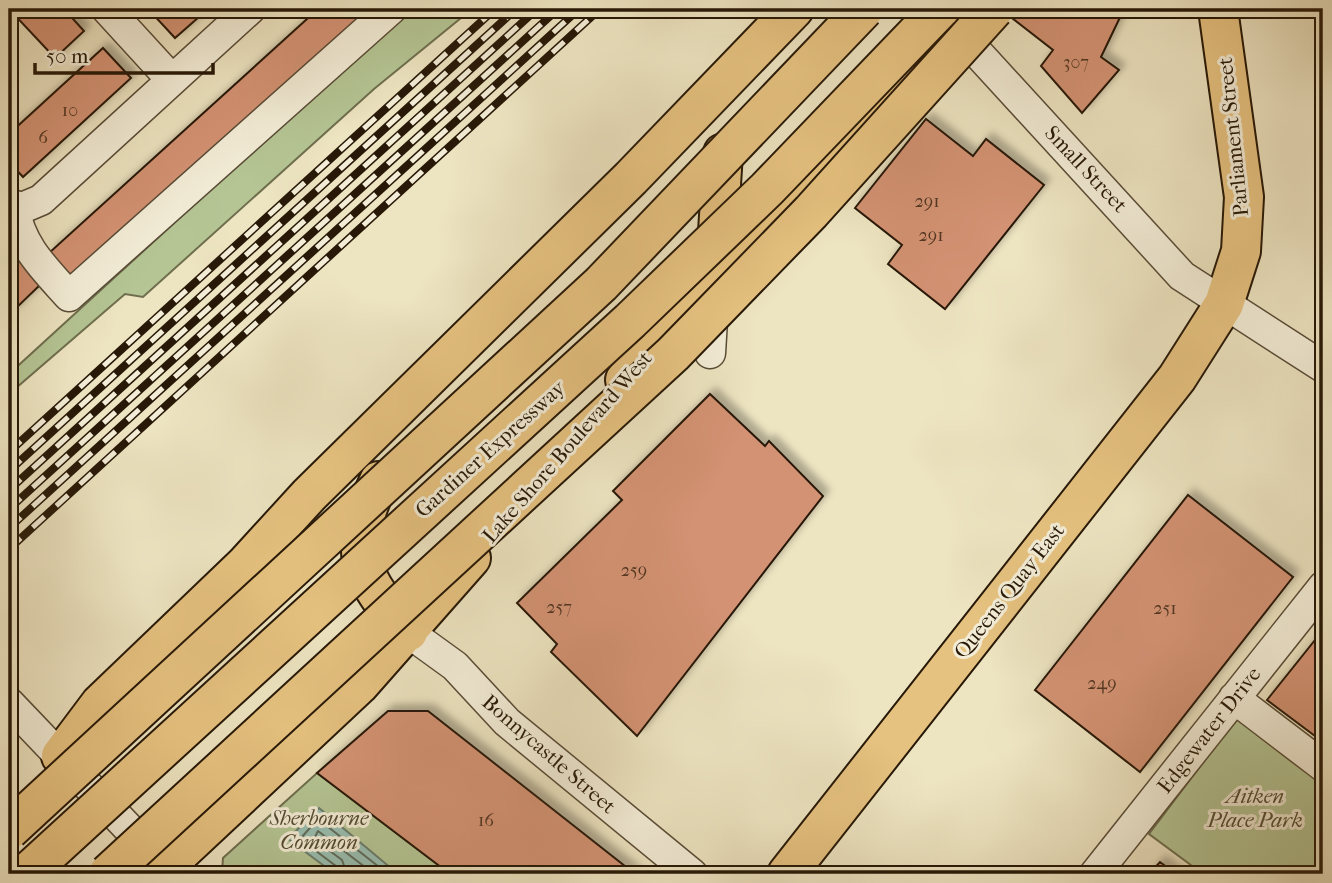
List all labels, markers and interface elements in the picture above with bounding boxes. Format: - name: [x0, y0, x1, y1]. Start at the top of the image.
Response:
- scale bar: [35, 32, 214, 76]
- text: 50 m: [46, 44, 89, 68]
- house number: 307: [1063, 52, 1089, 73]
- street label: Parliament Street: [1213, 56, 1253, 218]
- house number: 10: [62, 100, 78, 121]
- street label: Small Street: [1040, 121, 1132, 218]
- house number: 6: [38, 127, 48, 148]
- house number: 291: [914, 191, 940, 212]
- house number: 291: [918, 225, 944, 246]
- street label: Lake Shore Boulevard West: [477, 346, 657, 548]
- street label: Gardiner Expressway: [410, 375, 570, 522]
- street label: Queens Quay East: [949, 519, 1069, 663]
- house number: 259: [621, 560, 647, 581]
- house number: 257: [546, 597, 572, 618]
- house number: 251: [1153, 598, 1177, 619]
- street label: Edgewater Drive: [1152, 662, 1266, 798]
- house number: 249: [1087, 673, 1117, 694]
- street label: Bonnycastle Street: [477, 690, 621, 819]
- park label: Aitken Place Park: [1206, 784, 1303, 832]
- park label: Sherbourne Common: [269, 806, 369, 854]
- house number: 16: [478, 810, 494, 831]

